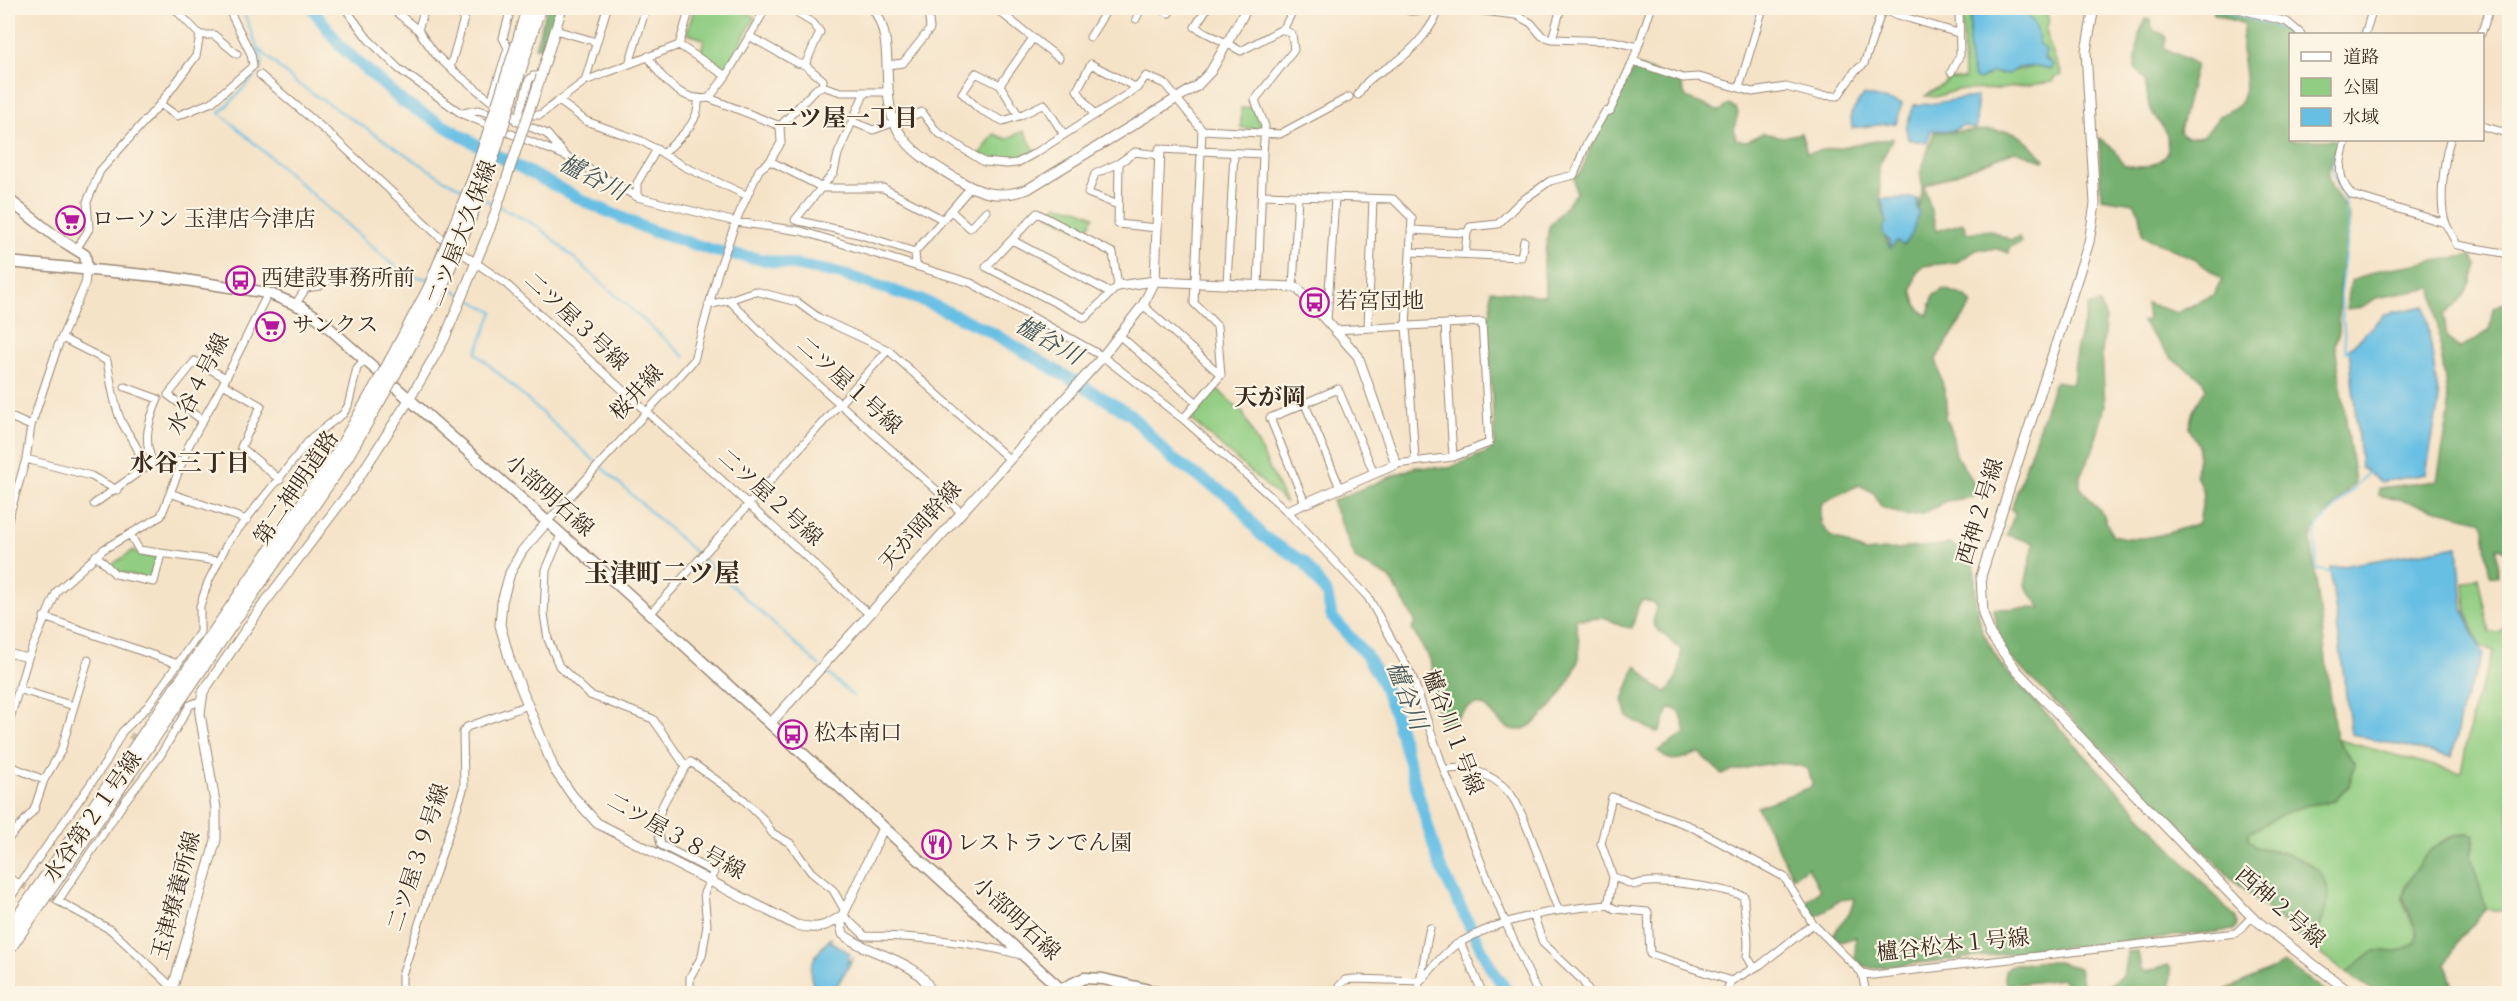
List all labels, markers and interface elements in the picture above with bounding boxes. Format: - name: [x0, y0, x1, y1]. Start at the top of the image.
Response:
- legend: [2289, 33, 2484, 141]
- text: 道路: [2343, 46, 2379, 72]
- text: 公園: [2343, 76, 2379, 102]
- district label: 二ツ屋一丁目: [774, 103, 918, 137]
- text: 水域: [2343, 106, 2379, 132]
- water label: 櫨谷川: [552, 148, 634, 212]
- street label: 二ツ屋大久保線: [421, 156, 507, 312]
- supermarket icon: ローソン 玉津店今津店: [55, 205, 87, 237]
- place label: ローソン 玉津店今津店: [92, 205, 316, 237]
- bus stop icon: 西建設事務所前: [224, 264, 256, 296]
- place label: 西建設事務所前: [261, 264, 415, 296]
- street label: 二ツ屋３号線: [516, 266, 634, 380]
- bus stop icon: 若宮団地: [1299, 287, 1331, 319]
- place label: 若宮団地: [1336, 287, 1424, 319]
- water label: 櫨谷川: [1008, 309, 1090, 376]
- supermarket icon: サンクス: [255, 311, 287, 343]
- place label: サンクス: [292, 311, 378, 343]
- street label: 水谷４号線: [161, 329, 239, 441]
- street label: 二ツ屋１号線: [788, 331, 908, 443]
- street label: 桜井線: [604, 359, 672, 429]
- district label: 天が岡: [1234, 382, 1306, 416]
- street label: 第二神明道路: [248, 425, 348, 553]
- street label: 二ツ屋２号線: [709, 443, 829, 555]
- district label: 水谷三丁目: [130, 448, 250, 482]
- street label: 小部明石線: [496, 448, 600, 546]
- street label: 西神２号線: [1951, 455, 2013, 569]
- street label: 天が岡幹線: [873, 475, 971, 579]
- district label: 玉津町二ツ屋: [584, 557, 740, 594]
- water label: 櫨谷川: [1376, 656, 1435, 739]
- street label: 櫨谷川１号線: [1412, 666, 1490, 800]
- bus stop icon: 松本南口: [777, 719, 809, 751]
- place label: 松本南口: [814, 719, 902, 751]
- street label: 水谷第２１号線: [37, 746, 151, 890]
- street label: 二ツ屋３９号線: [381, 780, 459, 936]
- street label: 二ツ屋３８号線: [600, 787, 750, 889]
- street label: 玉津療養所線: [145, 828, 211, 964]
- restaurant icon: レストランでん園: [920, 829, 952, 861]
- place label: レストランでん園: [957, 829, 1132, 861]
- street label: 西神２号線: [2227, 861, 2331, 957]
- street label: 小部明石線: [964, 871, 1066, 969]
- street label: 櫨谷松本１号線: [1875, 923, 2031, 971]

